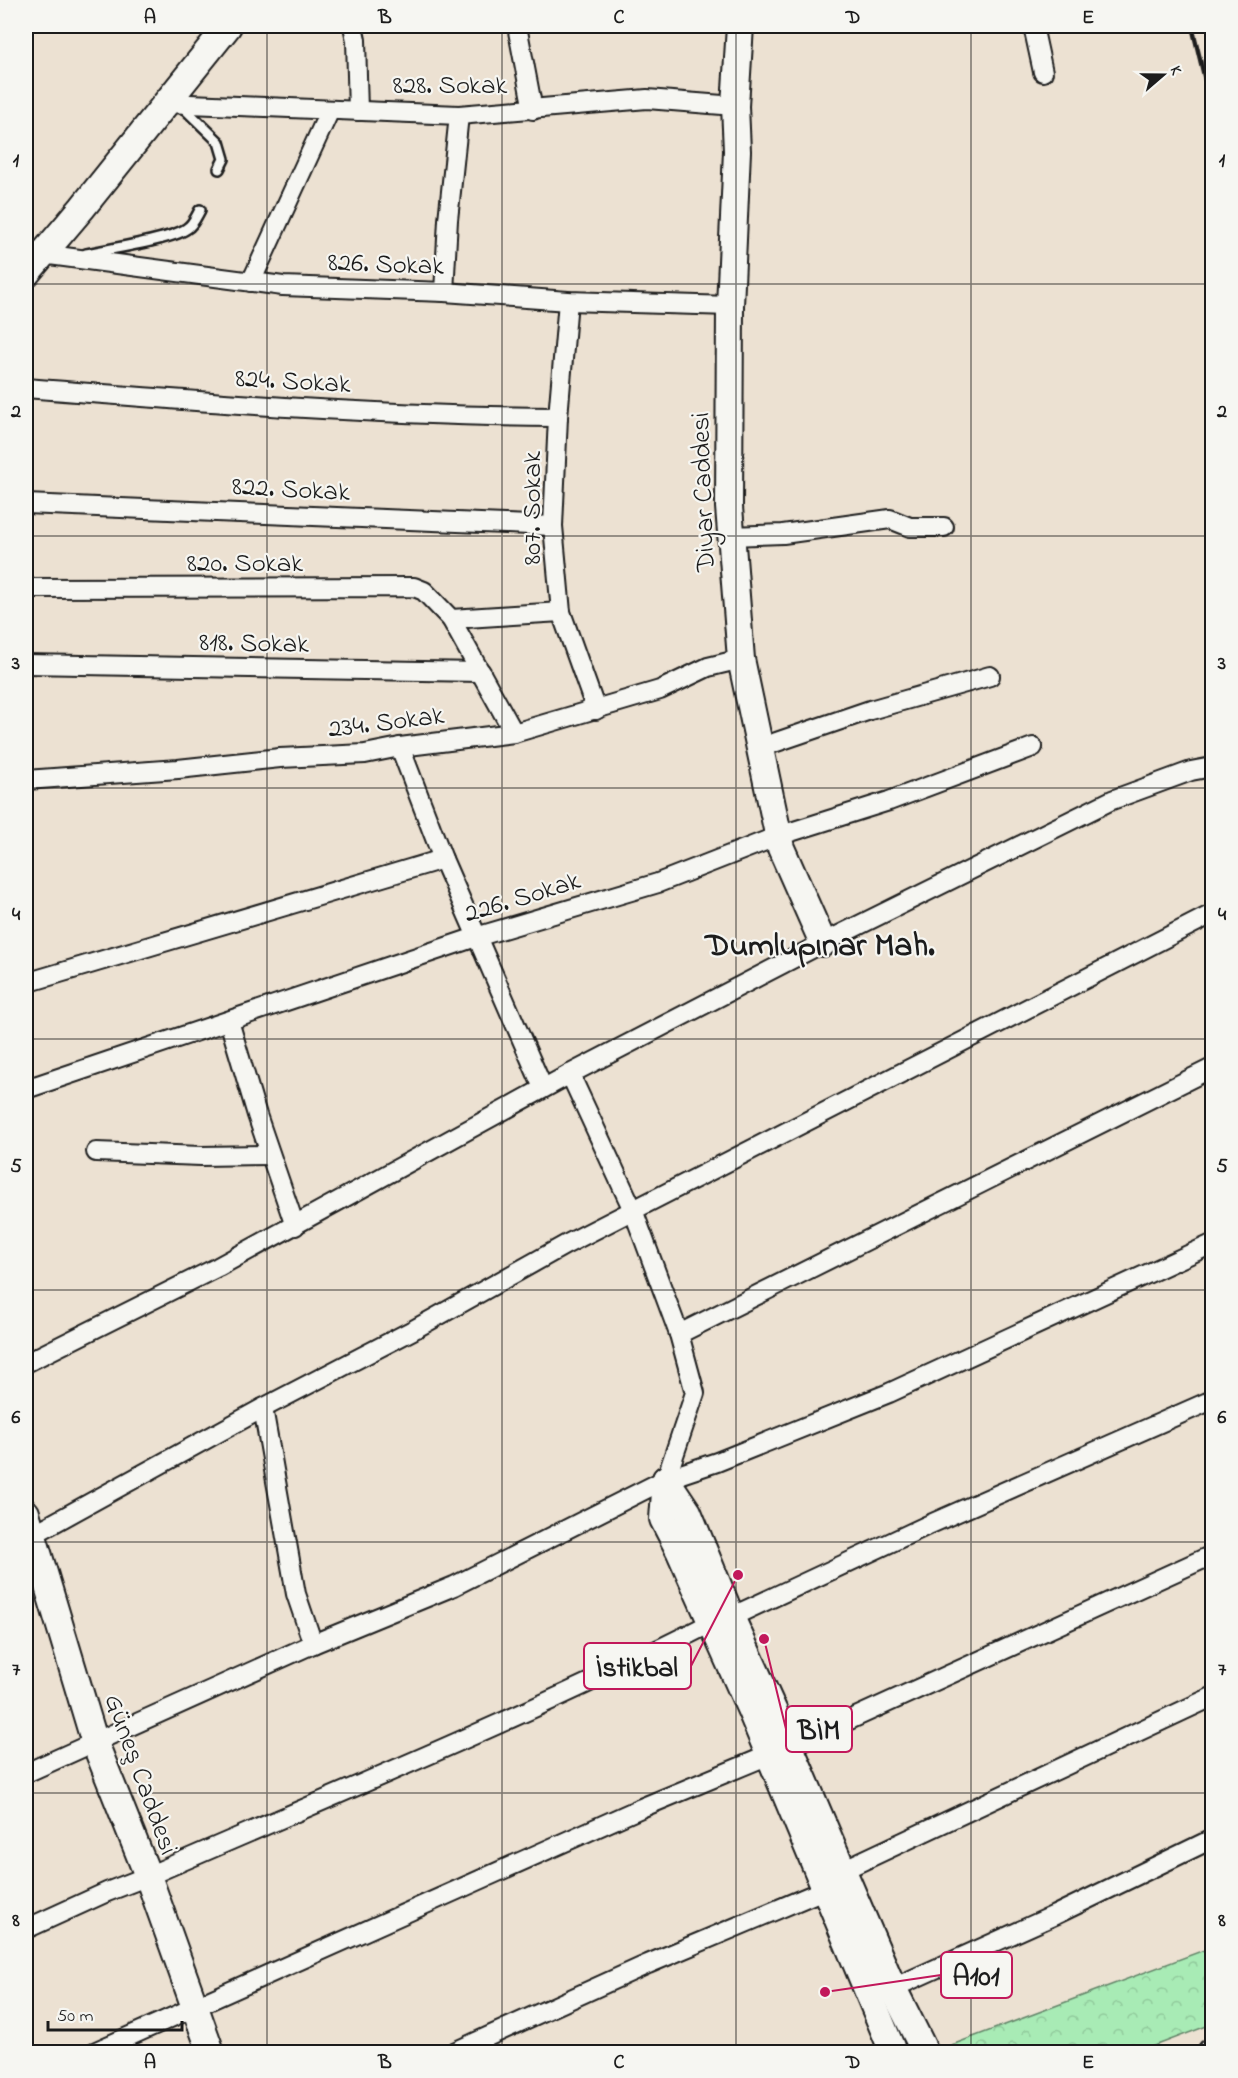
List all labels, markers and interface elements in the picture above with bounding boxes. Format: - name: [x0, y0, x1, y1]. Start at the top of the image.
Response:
- text: A: [144, 4, 156, 33]
- text: B: [377, 4, 392, 33]
- text: C: [614, 4, 625, 33]
- text: D: [845, 4, 860, 33]
- text: E: [1082, 4, 1094, 33]
- north arrow: [1133, 45, 1193, 105]
- text: K: [1163, 63, 1188, 79]
- street label: 828. Sokak: [393, 67, 508, 106]
- text: 1: [13, 147, 20, 176]
- text: 1: [1219, 147, 1226, 176]
- street label: 826. Sokak: [327, 244, 445, 287]
- street label: 824. Sokak: [234, 360, 352, 405]
- text: 2: [10, 398, 21, 427]
- text: 2: [1216, 398, 1227, 427]
- street label: Diyar Caddesi: [682, 411, 727, 573]
- street label: 807. Sokak: [514, 451, 553, 565]
- street label: 822. Sokak: [231, 468, 351, 513]
- street label: 820. Sokak: [187, 545, 303, 584]
- street label: 818. Sokak: [199, 624, 309, 665]
- text: 3: [11, 650, 20, 679]
- text: 3: [1217, 650, 1226, 679]
- street label: 234. Sokak: [326, 697, 447, 750]
- street label: 226. Sokak: [460, 862, 586, 935]
- text: 4: [12, 901, 21, 930]
- text: 4: [1218, 901, 1227, 930]
- district label: Dumlupınar Mah.: [703, 923, 935, 971]
- text: 5: [10, 1153, 22, 1182]
- text: 5: [1216, 1153, 1228, 1182]
- text: 6: [12, 1404, 21, 1433]
- text: 6: [1218, 1404, 1227, 1433]
- callout: İstikbal: [584, 1643, 691, 1689]
- text: İstikbal: [596, 1649, 678, 1690]
- text: 7: [12, 1656, 21, 1685]
- text: 7: [1218, 1656, 1227, 1685]
- street label: Güneş Caddesi: [92, 1689, 187, 1861]
- callout: BİM: [786, 1706, 852, 1752]
- text: BİM: [796, 1712, 840, 1753]
- text: 8: [11, 1907, 20, 1936]
- text: 8: [1217, 1907, 1226, 1936]
- callout: A101: [941, 1952, 1012, 1998]
- text: A101: [952, 1958, 1000, 1999]
- scale bar: [48, 1994, 182, 2032]
- text: 50 m: [57, 2004, 94, 2030]
- text: A: [144, 2049, 156, 2078]
- text: B: [377, 2049, 392, 2078]
- text: C: [614, 2049, 625, 2078]
- text: D: [845, 2049, 860, 2078]
- text: E: [1082, 2049, 1094, 2078]

